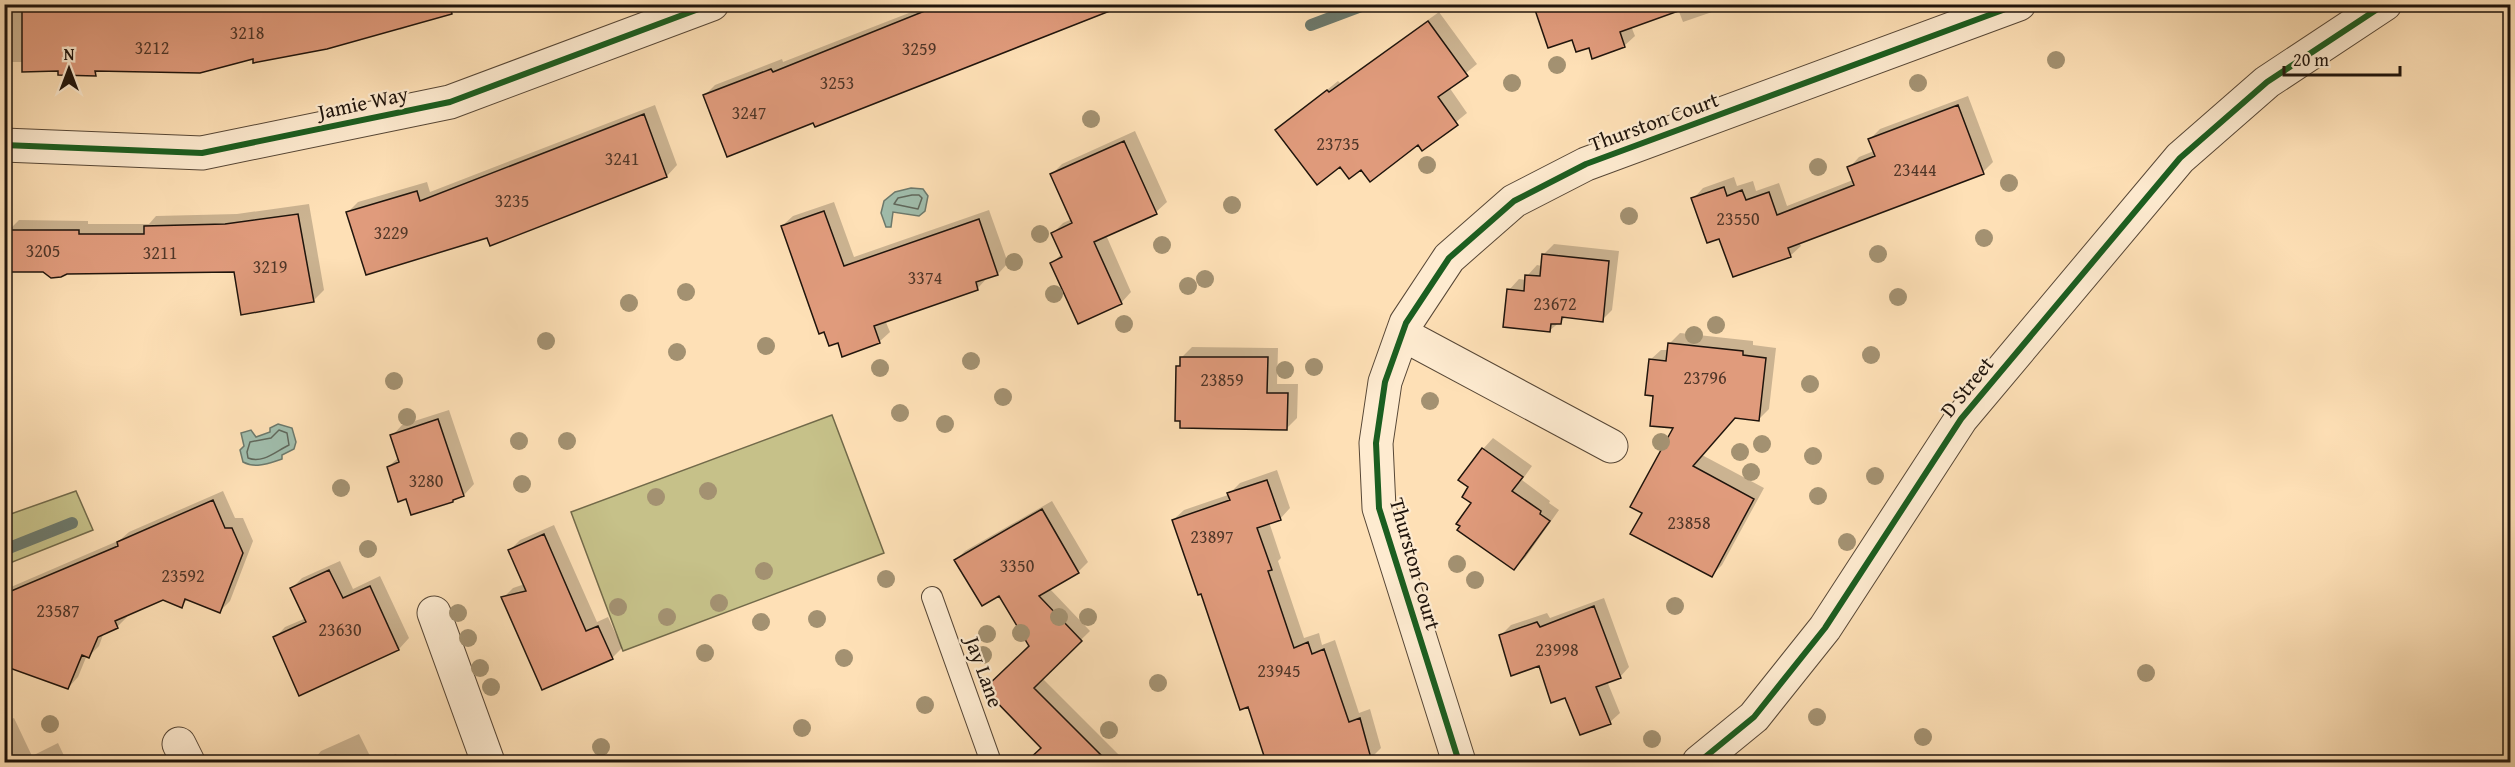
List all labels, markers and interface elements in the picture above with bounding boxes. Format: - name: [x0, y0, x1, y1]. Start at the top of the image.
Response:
- house number: 3218: [230, 19, 264, 46]
- house number: 3212: [135, 34, 169, 61]
- house number: 3259: [902, 35, 936, 62]
- north arrow: [39, 39, 99, 99]
- scale bar: [2284, 39, 2400, 77]
- text: N: [64, 42, 75, 66]
- text: 20 m: [2293, 46, 2329, 73]
- house number: 3253: [820, 69, 854, 96]
- street label: Jamie Way: [312, 78, 411, 128]
- street label: Thurston Court: [1585, 84, 1724, 159]
- house number: 3247: [732, 99, 766, 126]
- house number: 23735: [1316, 130, 1360, 157]
- house number: 3241: [605, 145, 639, 172]
- house number: 23444: [1893, 156, 1937, 183]
- house number: 3235: [495, 187, 529, 214]
- house number: 23550: [1716, 205, 1760, 232]
- house number: 3229: [374, 219, 408, 246]
- house number: 3205: [26, 237, 60, 264]
- house number: 3211: [143, 239, 177, 266]
- house number: 3219: [253, 253, 287, 280]
- house number: 3374: [908, 264, 942, 291]
- house number: 23672: [1533, 290, 1577, 317]
- street label: D Street: [1932, 349, 2001, 424]
- house number: 23796: [1683, 364, 1727, 391]
- house number: 23859: [1200, 366, 1244, 393]
- house number: 3280: [409, 467, 444, 494]
- street label: Thurston Court: [1382, 494, 1449, 634]
- house number: 23858: [1667, 509, 1711, 536]
- house number: 23897: [1190, 523, 1234, 550]
- house number: 3350: [1000, 552, 1035, 579]
- house number: 23592: [161, 562, 205, 589]
- house number: 23587: [36, 597, 80, 624]
- house number: 23630: [318, 616, 362, 643]
- street label: Jay Lane: [956, 629, 1012, 712]
- house number: 23998: [1535, 636, 1579, 663]
- house number: 23945: [1257, 657, 1301, 684]

